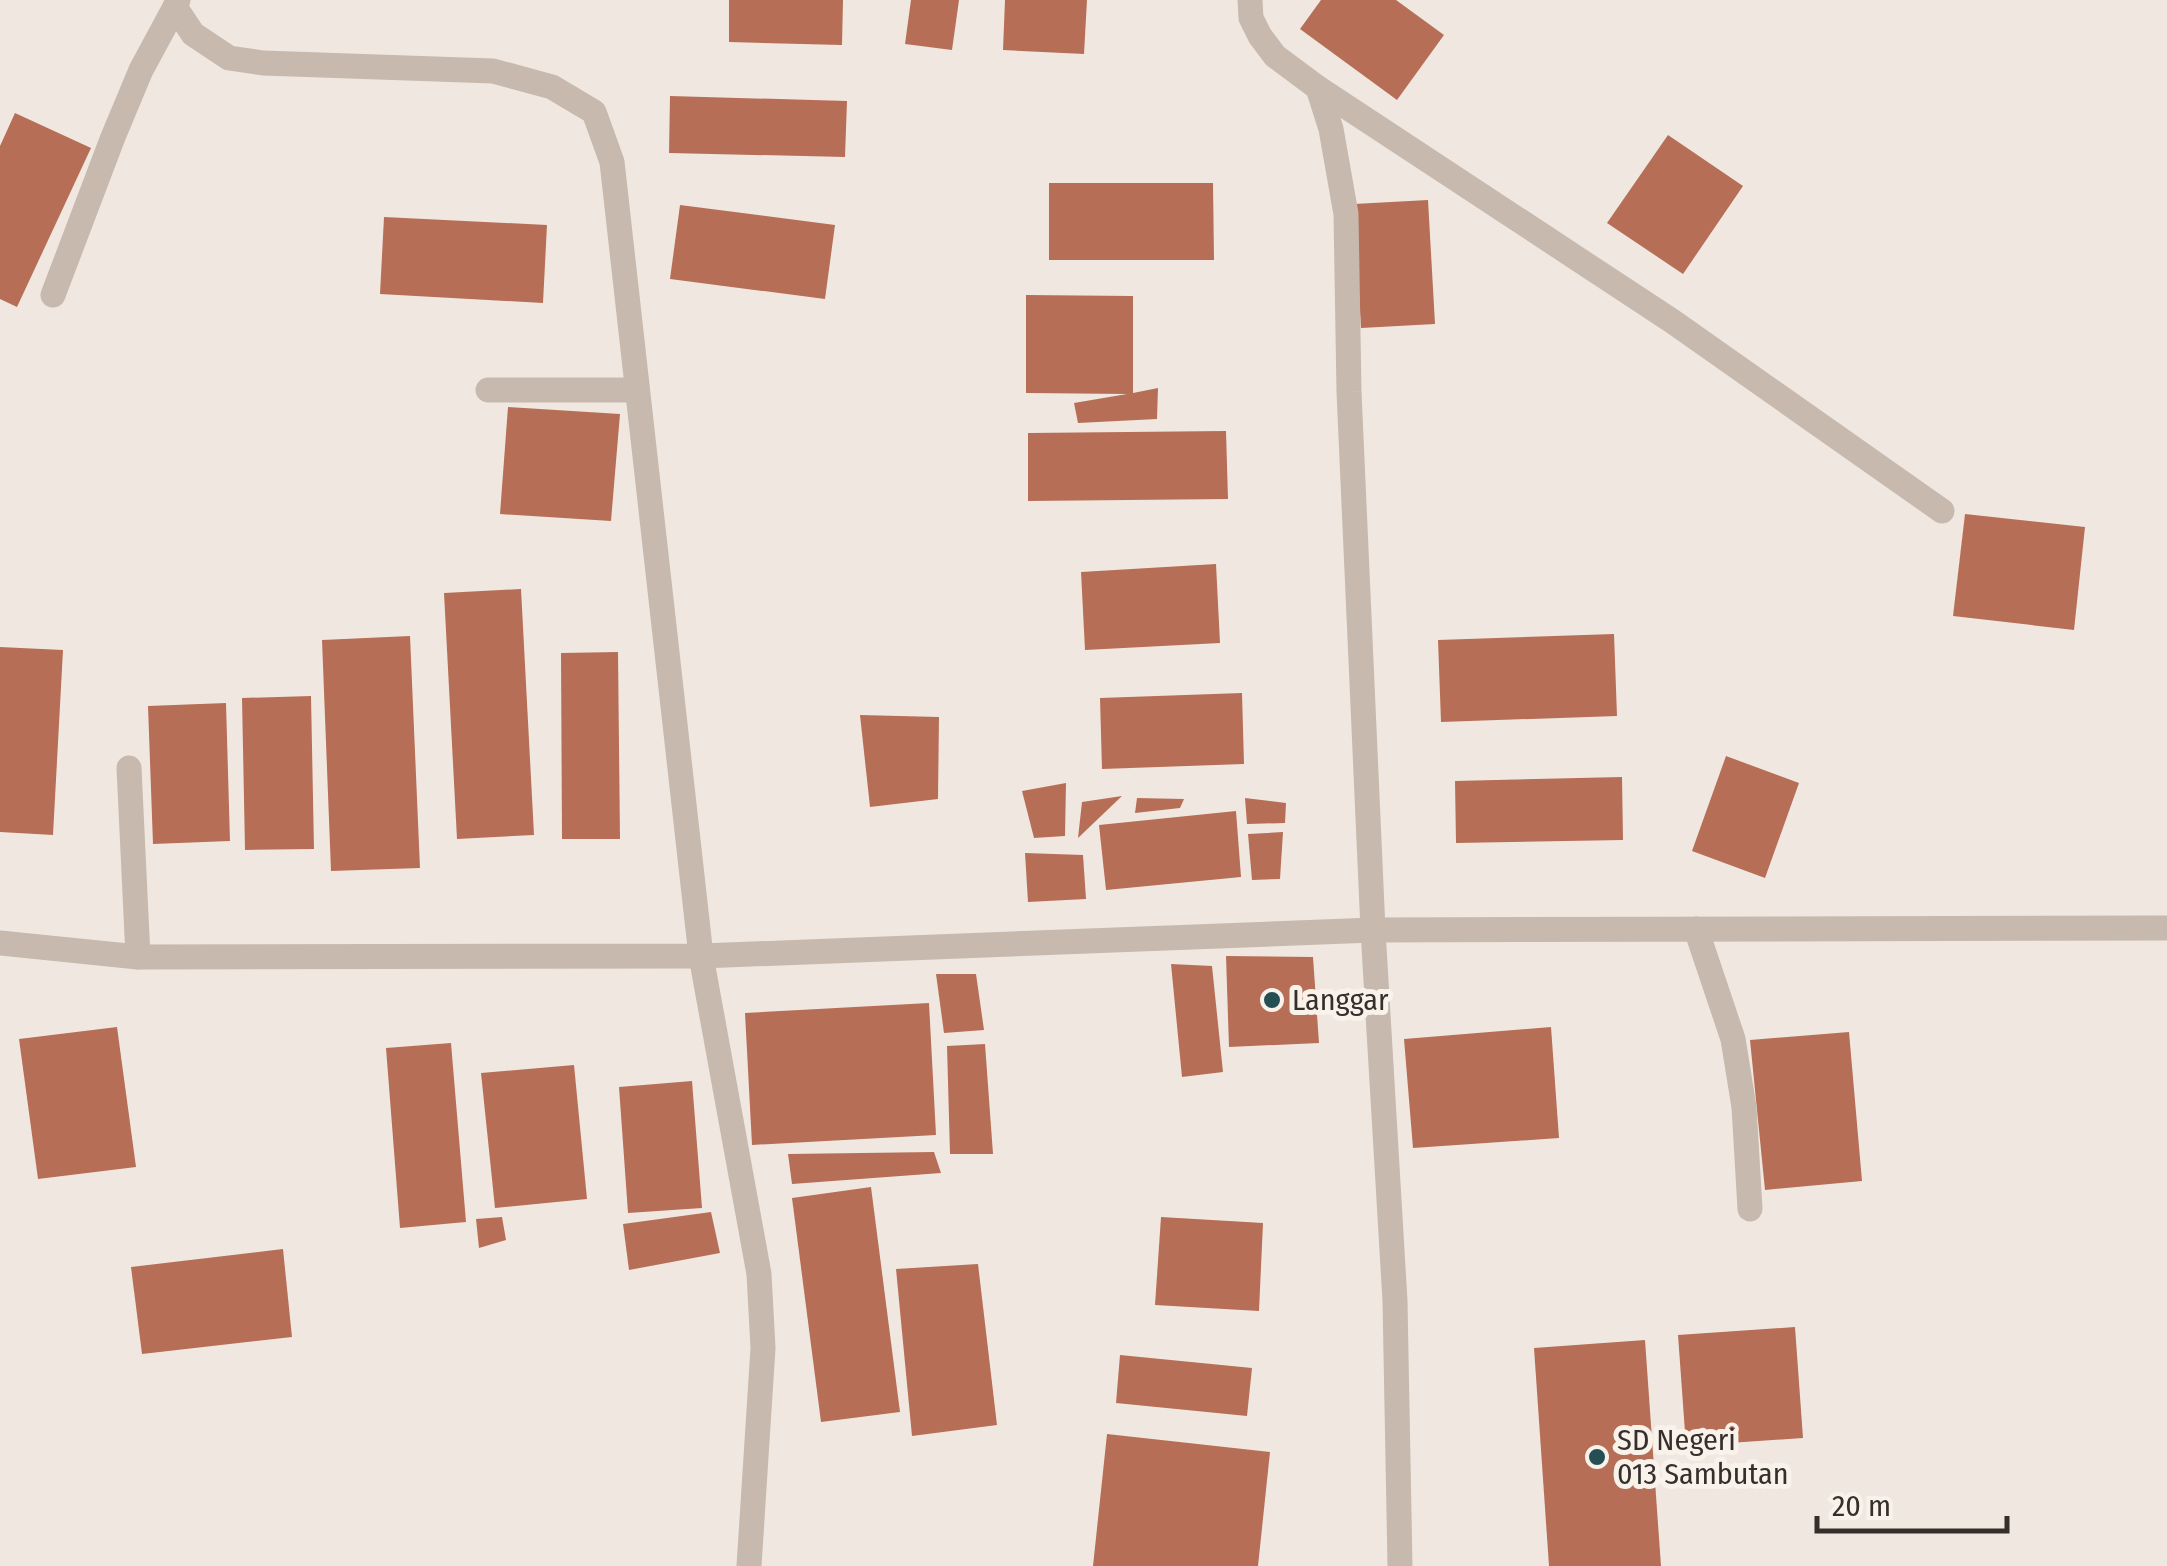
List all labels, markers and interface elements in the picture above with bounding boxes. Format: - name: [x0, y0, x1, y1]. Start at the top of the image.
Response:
- place label: Langgar: [1292, 982, 1389, 1018]
- marker: Langgar: [1261, 989, 1283, 1011]
- place label: SD Negeri 013 Sambutan: [1617, 1422, 1789, 1492]
- marker: SD Negeri 013 Sambutan: [1586, 1446, 1608, 1468]
- scale bar: [1817, 1471, 2007, 1533]
- text: 20 m: [1832, 1488, 1891, 1524]

